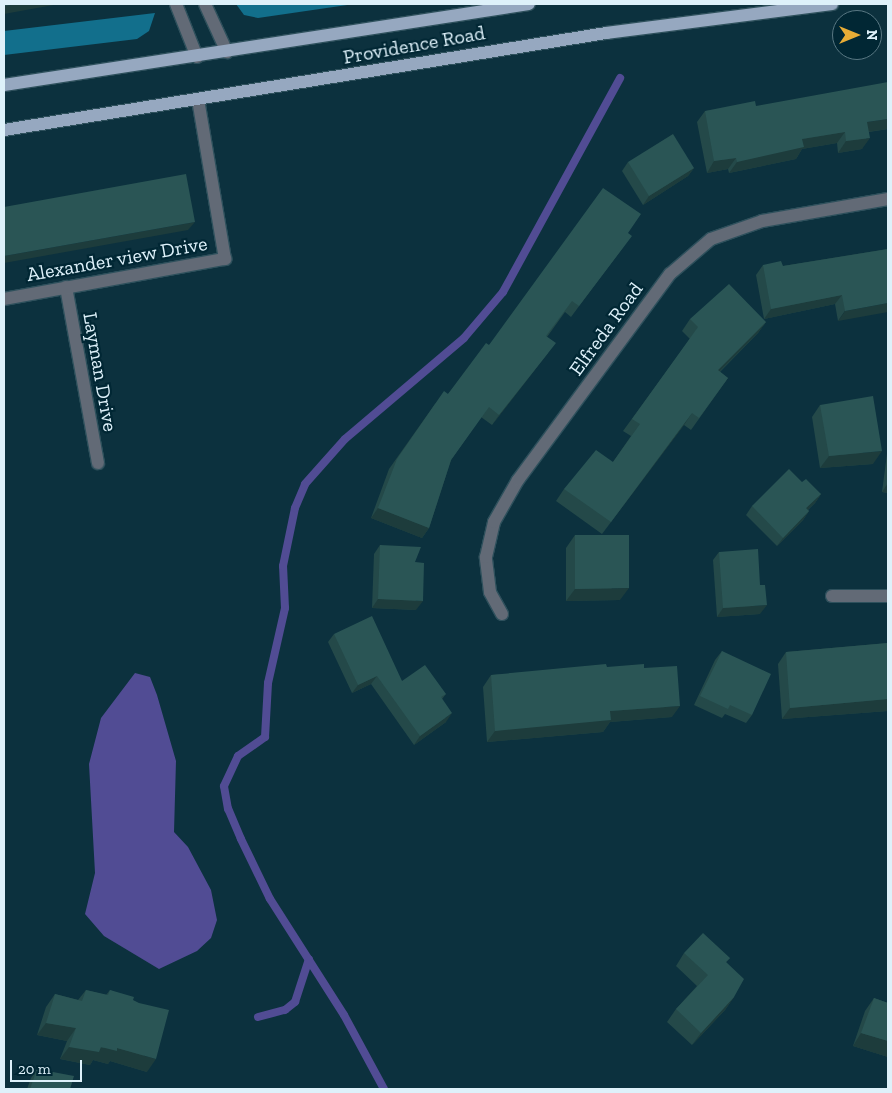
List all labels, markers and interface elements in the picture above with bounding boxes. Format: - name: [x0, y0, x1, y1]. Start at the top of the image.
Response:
- north arrow: [832, 10, 882, 60]
- street label: Providence Road: [341, 21, 487, 69]
- text: N: [863, 30, 880, 40]
- street label: Alexander view Drive: [24, 231, 210, 287]
- street label: Elfreda Road: [564, 278, 648, 380]
- street label: Layman Drive: [78, 311, 122, 433]
- scale bar: [12, 1050, 85, 1082]
- text: 20 m: [18, 1060, 51, 1078]

